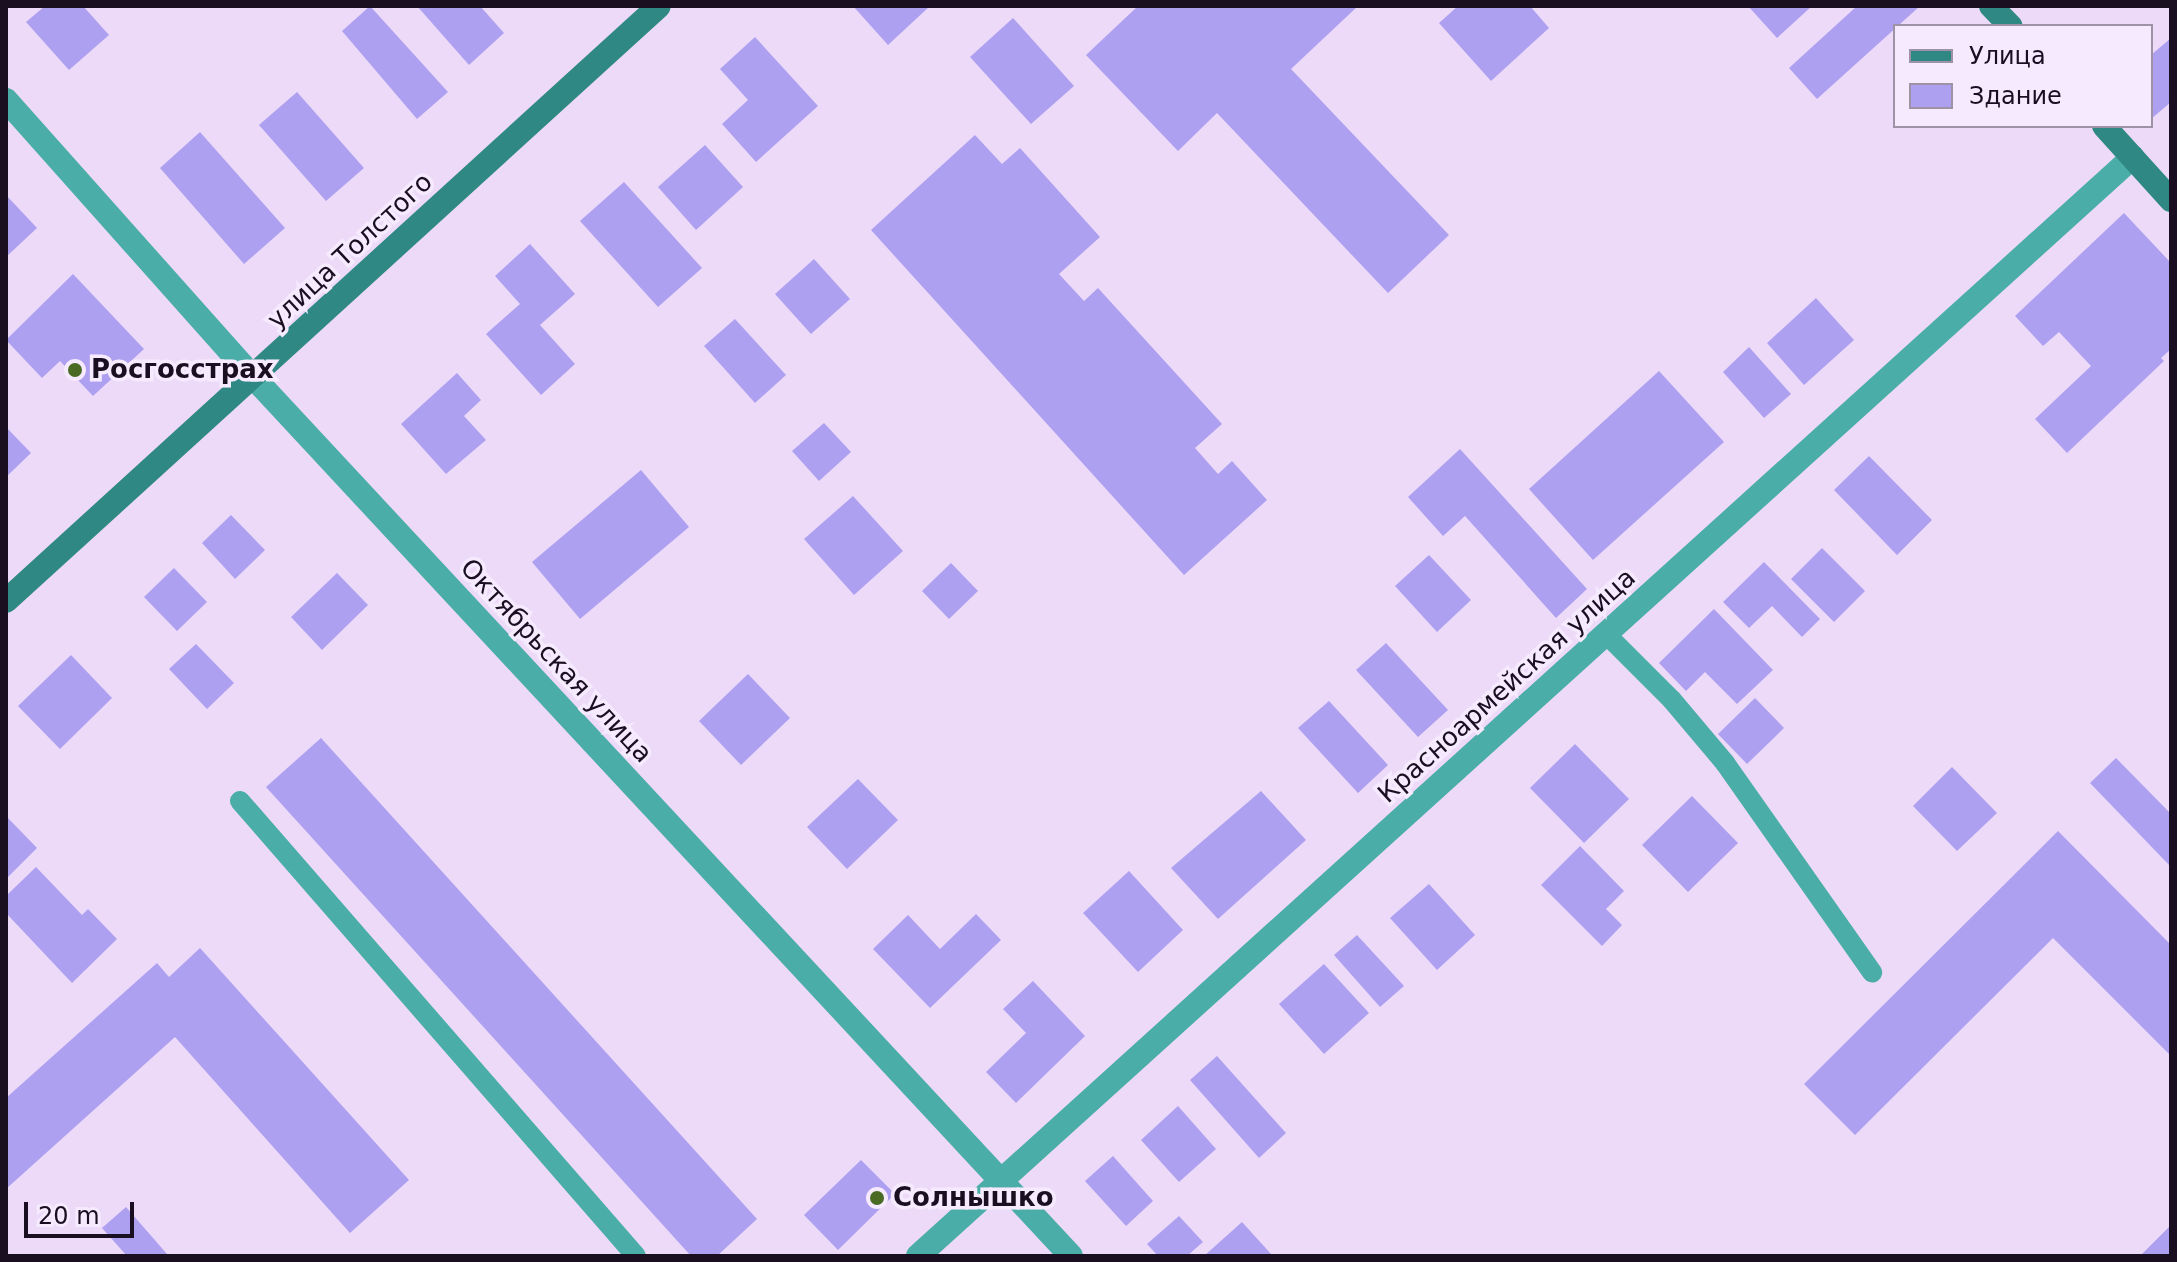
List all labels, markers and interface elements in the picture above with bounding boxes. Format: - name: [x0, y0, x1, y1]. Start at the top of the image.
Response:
- legend: [1893, 24, 2153, 128]
- text: Улица: [1969, 42, 2046, 70]
- text: Здание: [1969, 82, 2062, 110]
- street label: улица Толстого: [261, 167, 439, 335]
- place label: Росгосстрах: [91, 354, 274, 386]
- marker: Росгосстрах: [66, 361, 84, 379]
- street label: Октябрьская улица: [453, 553, 659, 769]
- street label: Красноармейская улица: [1372, 562, 1642, 810]
- place label: Солнышко: [893, 1182, 1054, 1214]
- scale bar: [28, 1186, 138, 1236]
- marker: Солнышко: [868, 1189, 886, 1207]
- text: 20 m: [38, 1202, 100, 1230]

